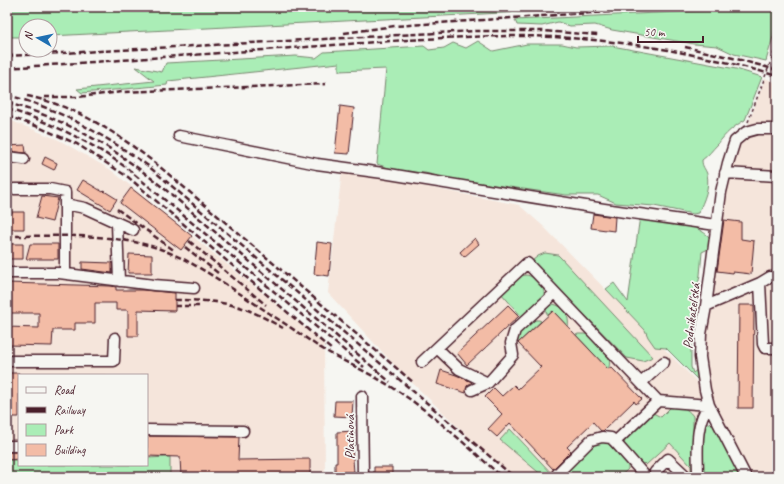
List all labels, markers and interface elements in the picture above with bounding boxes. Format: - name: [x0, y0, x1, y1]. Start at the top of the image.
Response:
- north arrow: [18, 18, 58, 58]
- scale bar: [638, 18, 703, 44]
- text: 50 m: [644, 24, 666, 40]
- text: N: [21, 30, 36, 41]
- street label: Podnikateľská: [679, 281, 704, 350]
- legend: [18, 374, 148, 466]
- text: Road: [54, 382, 76, 398]
- text: Railway: [54, 402, 86, 418]
- street label: Platinová: [341, 413, 358, 459]
- text: Park: [54, 422, 75, 438]
- text: Building: [54, 442, 86, 458]

